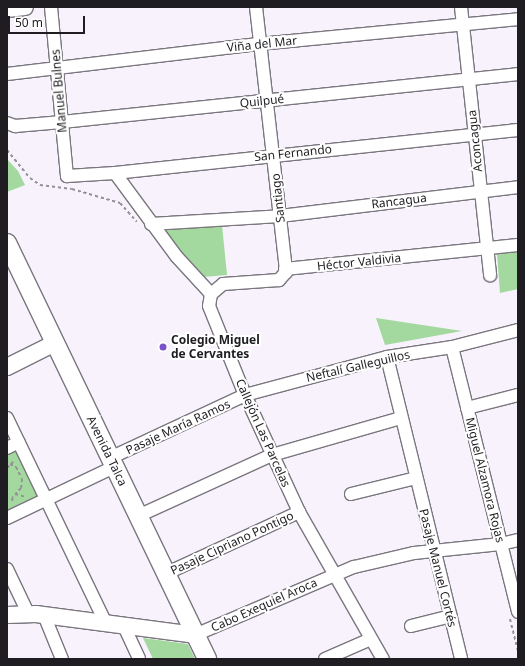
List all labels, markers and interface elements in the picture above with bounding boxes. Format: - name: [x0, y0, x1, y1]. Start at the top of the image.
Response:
- scale bar: [10, 8, 87, 34]
- text: 50 m: [15, 14, 43, 31]
- street label: Viña del Mar: [226, 33, 298, 55]
- street label: Manuel Bulnes: [48, 49, 70, 133]
- street label: Quilpué: [239, 92, 285, 110]
- street label: Aconcagua: [465, 109, 485, 173]
- street label: San Fernando: [253, 142, 333, 164]
- street label: Santiago: [268, 173, 288, 223]
- street label: Rancagua: [371, 190, 427, 212]
- street label: Héctor Valdivia: [316, 250, 402, 274]
- place label: Colegio Miguel de Cervantes: [171, 333, 260, 361]
- marker: Colegio Miguel de Cervantes: [158, 342, 168, 352]
- street label: Neftalí Galleguillos: [305, 347, 411, 385]
- street label: Callejón Las Parcelas: [233, 377, 293, 489]
- street label: Pasaje María Ramos: [124, 397, 232, 457]
- street label: Avenida Talca: [84, 414, 130, 488]
- street label: Miguel Alzamora Rojas: [463, 416, 507, 544]
- street label: Pasaje Manuel Cortés: [416, 507, 460, 629]
- street label: Pasaje Cipriano Pontigo: [168, 508, 296, 578]
- street label: Cabo Exequiel Aroca: [209, 575, 319, 635]

